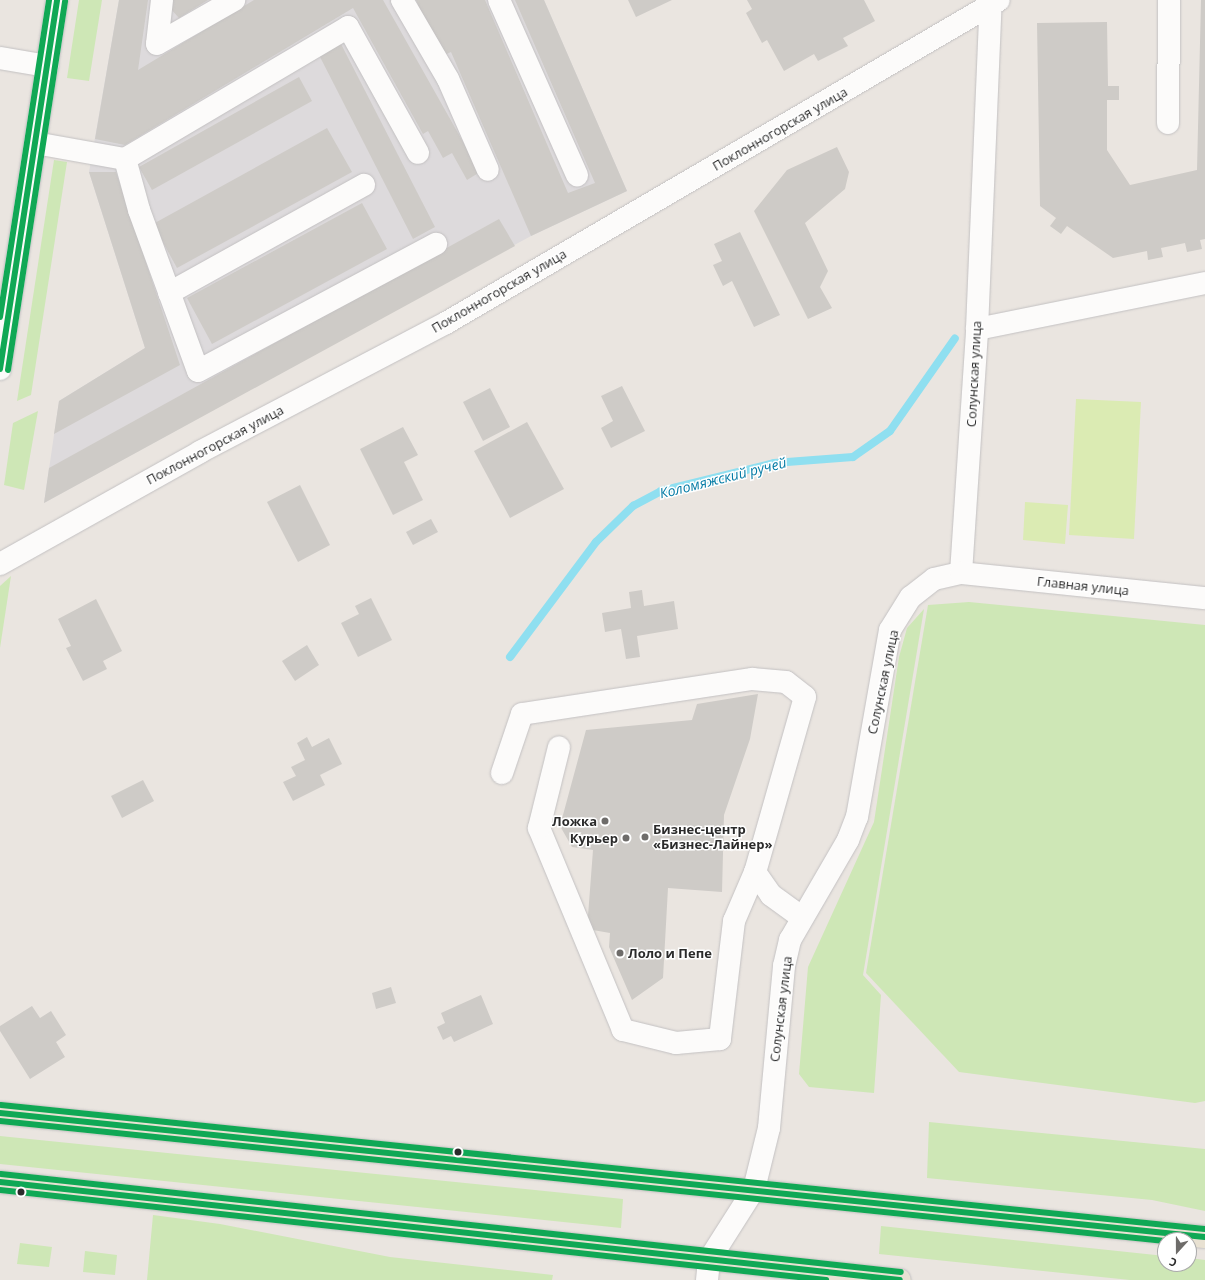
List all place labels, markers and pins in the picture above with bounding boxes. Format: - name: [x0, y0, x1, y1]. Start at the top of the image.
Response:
- place label: Ложка: [552, 813, 597, 829]
- marker: Ложка: [600, 816, 610, 826]
- place label: Бизнес-центр «Бизнес-Лайнер»: [653, 822, 772, 853]
- place label: Курьер: [570, 830, 618, 846]
- marker: Бизнес-центр «Бизнес-Лайнер»: [640, 832, 650, 842]
- marker: Курьер: [621, 833, 631, 843]
- place label: Лоло и Пепе: [628, 945, 712, 961]
- marker: Лоло и Пепе: [615, 948, 625, 958]
- unlabelled marker: [453, 1147, 463, 1157]
- unlabelled marker: [16, 1187, 26, 1197]

